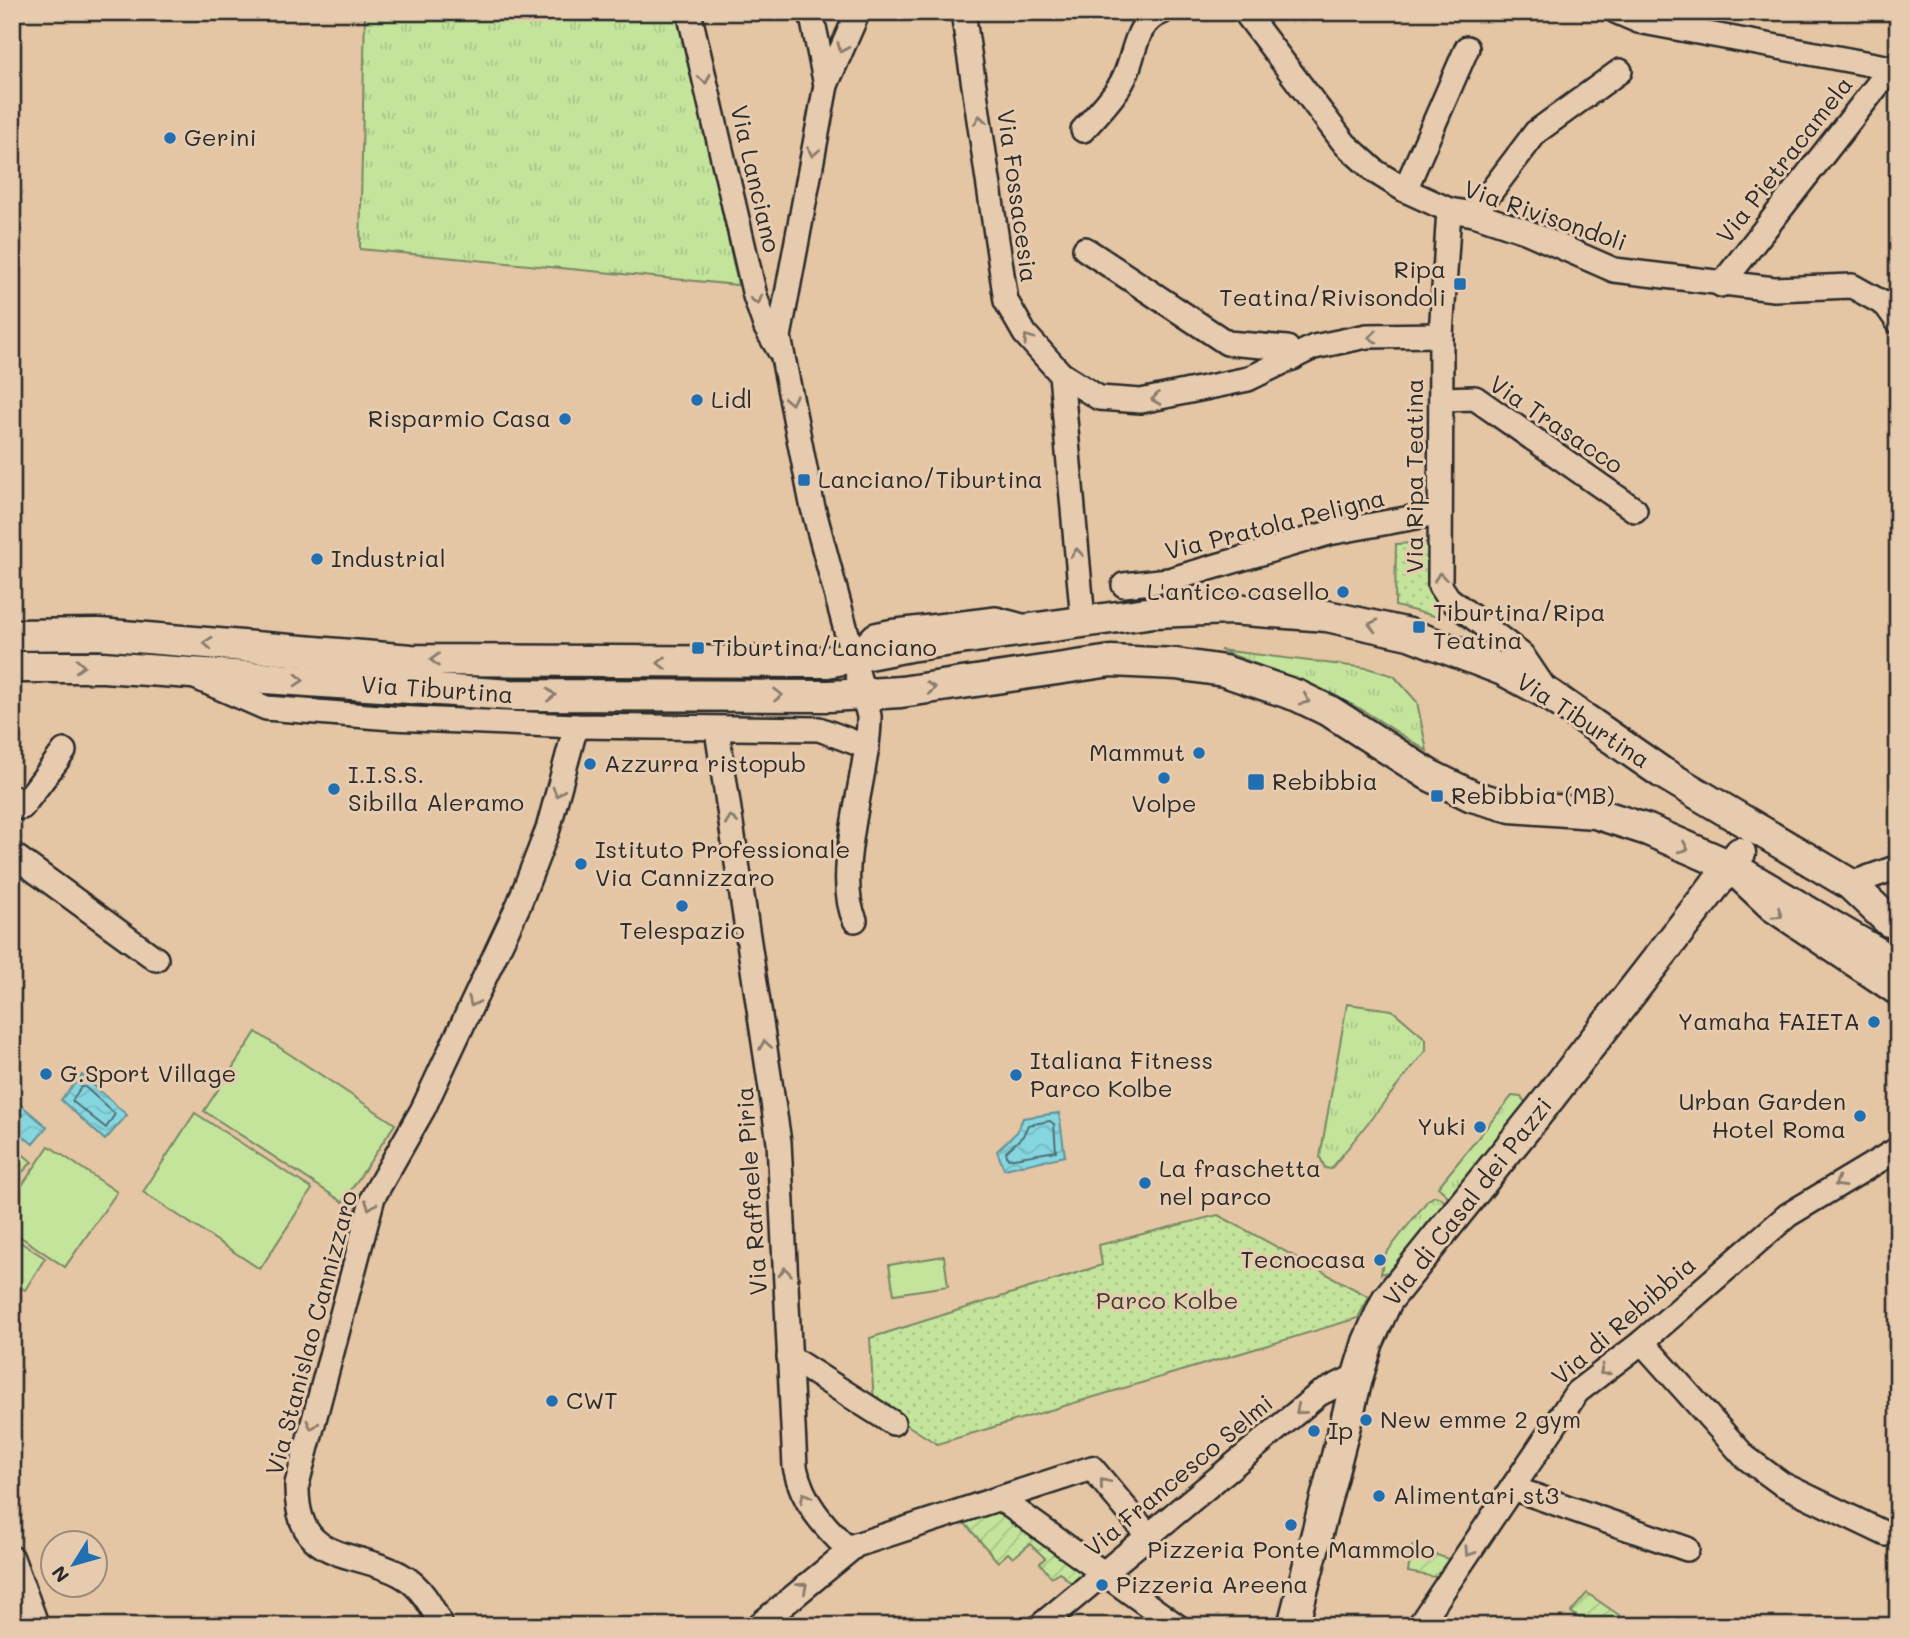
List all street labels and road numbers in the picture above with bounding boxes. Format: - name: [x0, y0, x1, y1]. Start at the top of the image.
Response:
- street label: Via Pietracamela: [1709, 69, 1859, 249]
- street label: Via Lanciano: [724, 102, 788, 255]
- street label: Via Fossacesia: [991, 107, 1046, 284]
- street label: Via Rivisondoli: [1460, 172, 1631, 257]
- street label: Via Trasacco: [1484, 368, 1630, 480]
- street label: Via Ripa Teatina: [1398, 379, 1429, 573]
- street label: Via Pratola Peligna: [1161, 481, 1388, 566]
- street label: Via Tiburtina: [1511, 665, 1656, 774]
- street label: Via Tiburtina: [360, 668, 514, 709]
- street label: Via Raffaele Piria: [728, 1086, 773, 1297]
- street label: Via di Casal dei Pazzi: [1376, 1090, 1558, 1312]
- street label: Via Stanislao Cannizzaro: [258, 1187, 364, 1478]
- street label: Via di Rebibbia: [1544, 1249, 1702, 1391]
- street label: Via Francesco Selmi: [1077, 1387, 1279, 1563]

